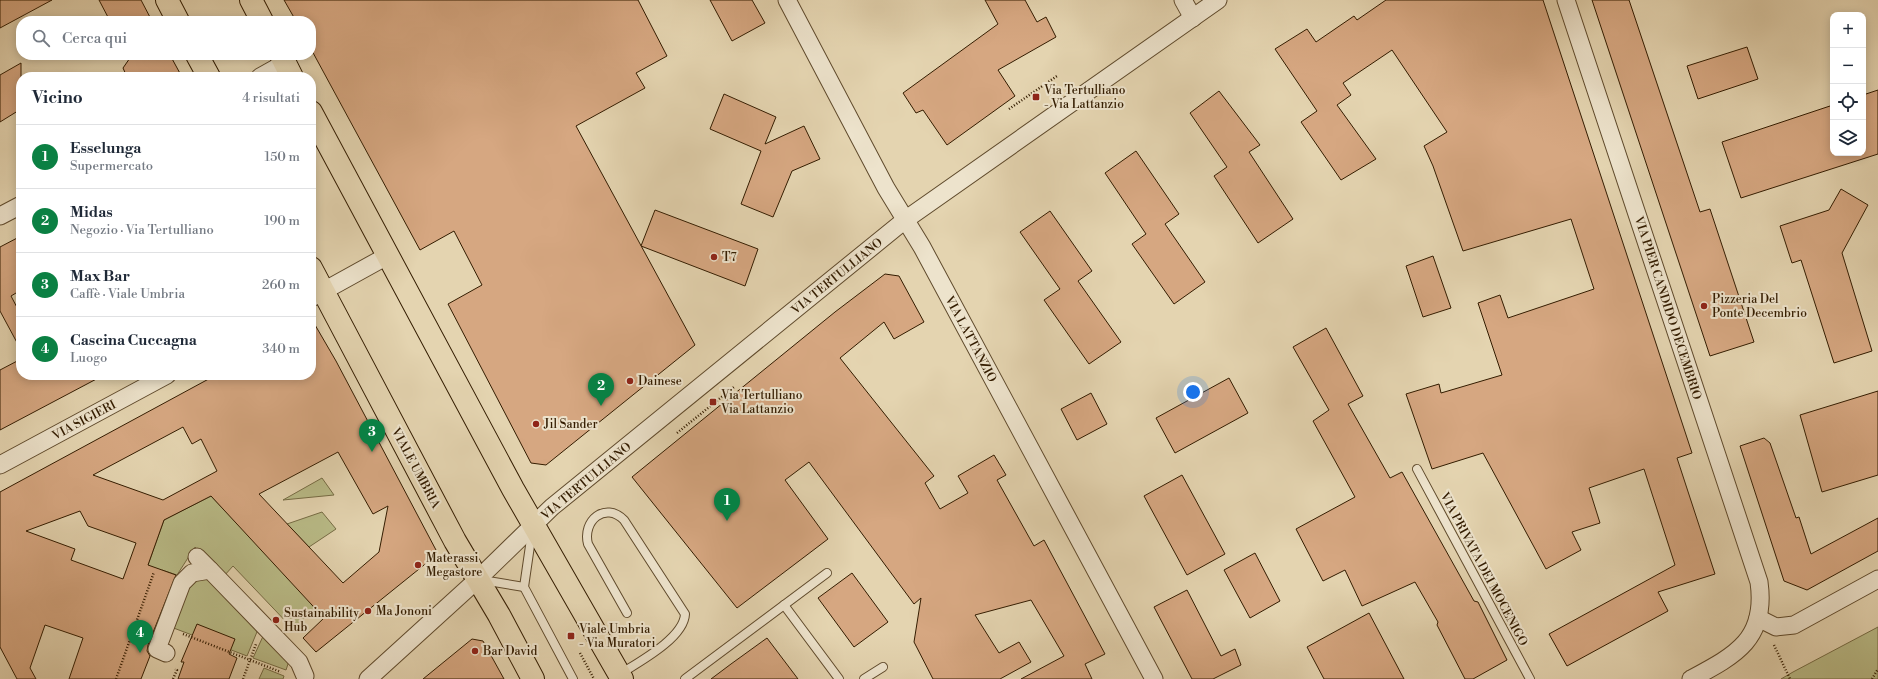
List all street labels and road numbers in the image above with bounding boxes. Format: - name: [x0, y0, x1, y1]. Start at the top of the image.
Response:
- street label: VIA PIER CANDIDO DECEMBRIO: [1630, 214, 1704, 402]
- street label: VIA TERTULLIANO: [788, 235, 886, 318]
- street label: VIA LATTANZIO: [941, 293, 1000, 385]
- street label: VIA SIGIERI: [49, 397, 119, 444]
- street label: VIALE UMBRIA: [388, 425, 443, 512]
- street label: VIA TERTULLIANO: [537, 439, 634, 524]
- street label: VIA PRIVATA DEI MOCENIGO: [1436, 489, 1530, 649]

